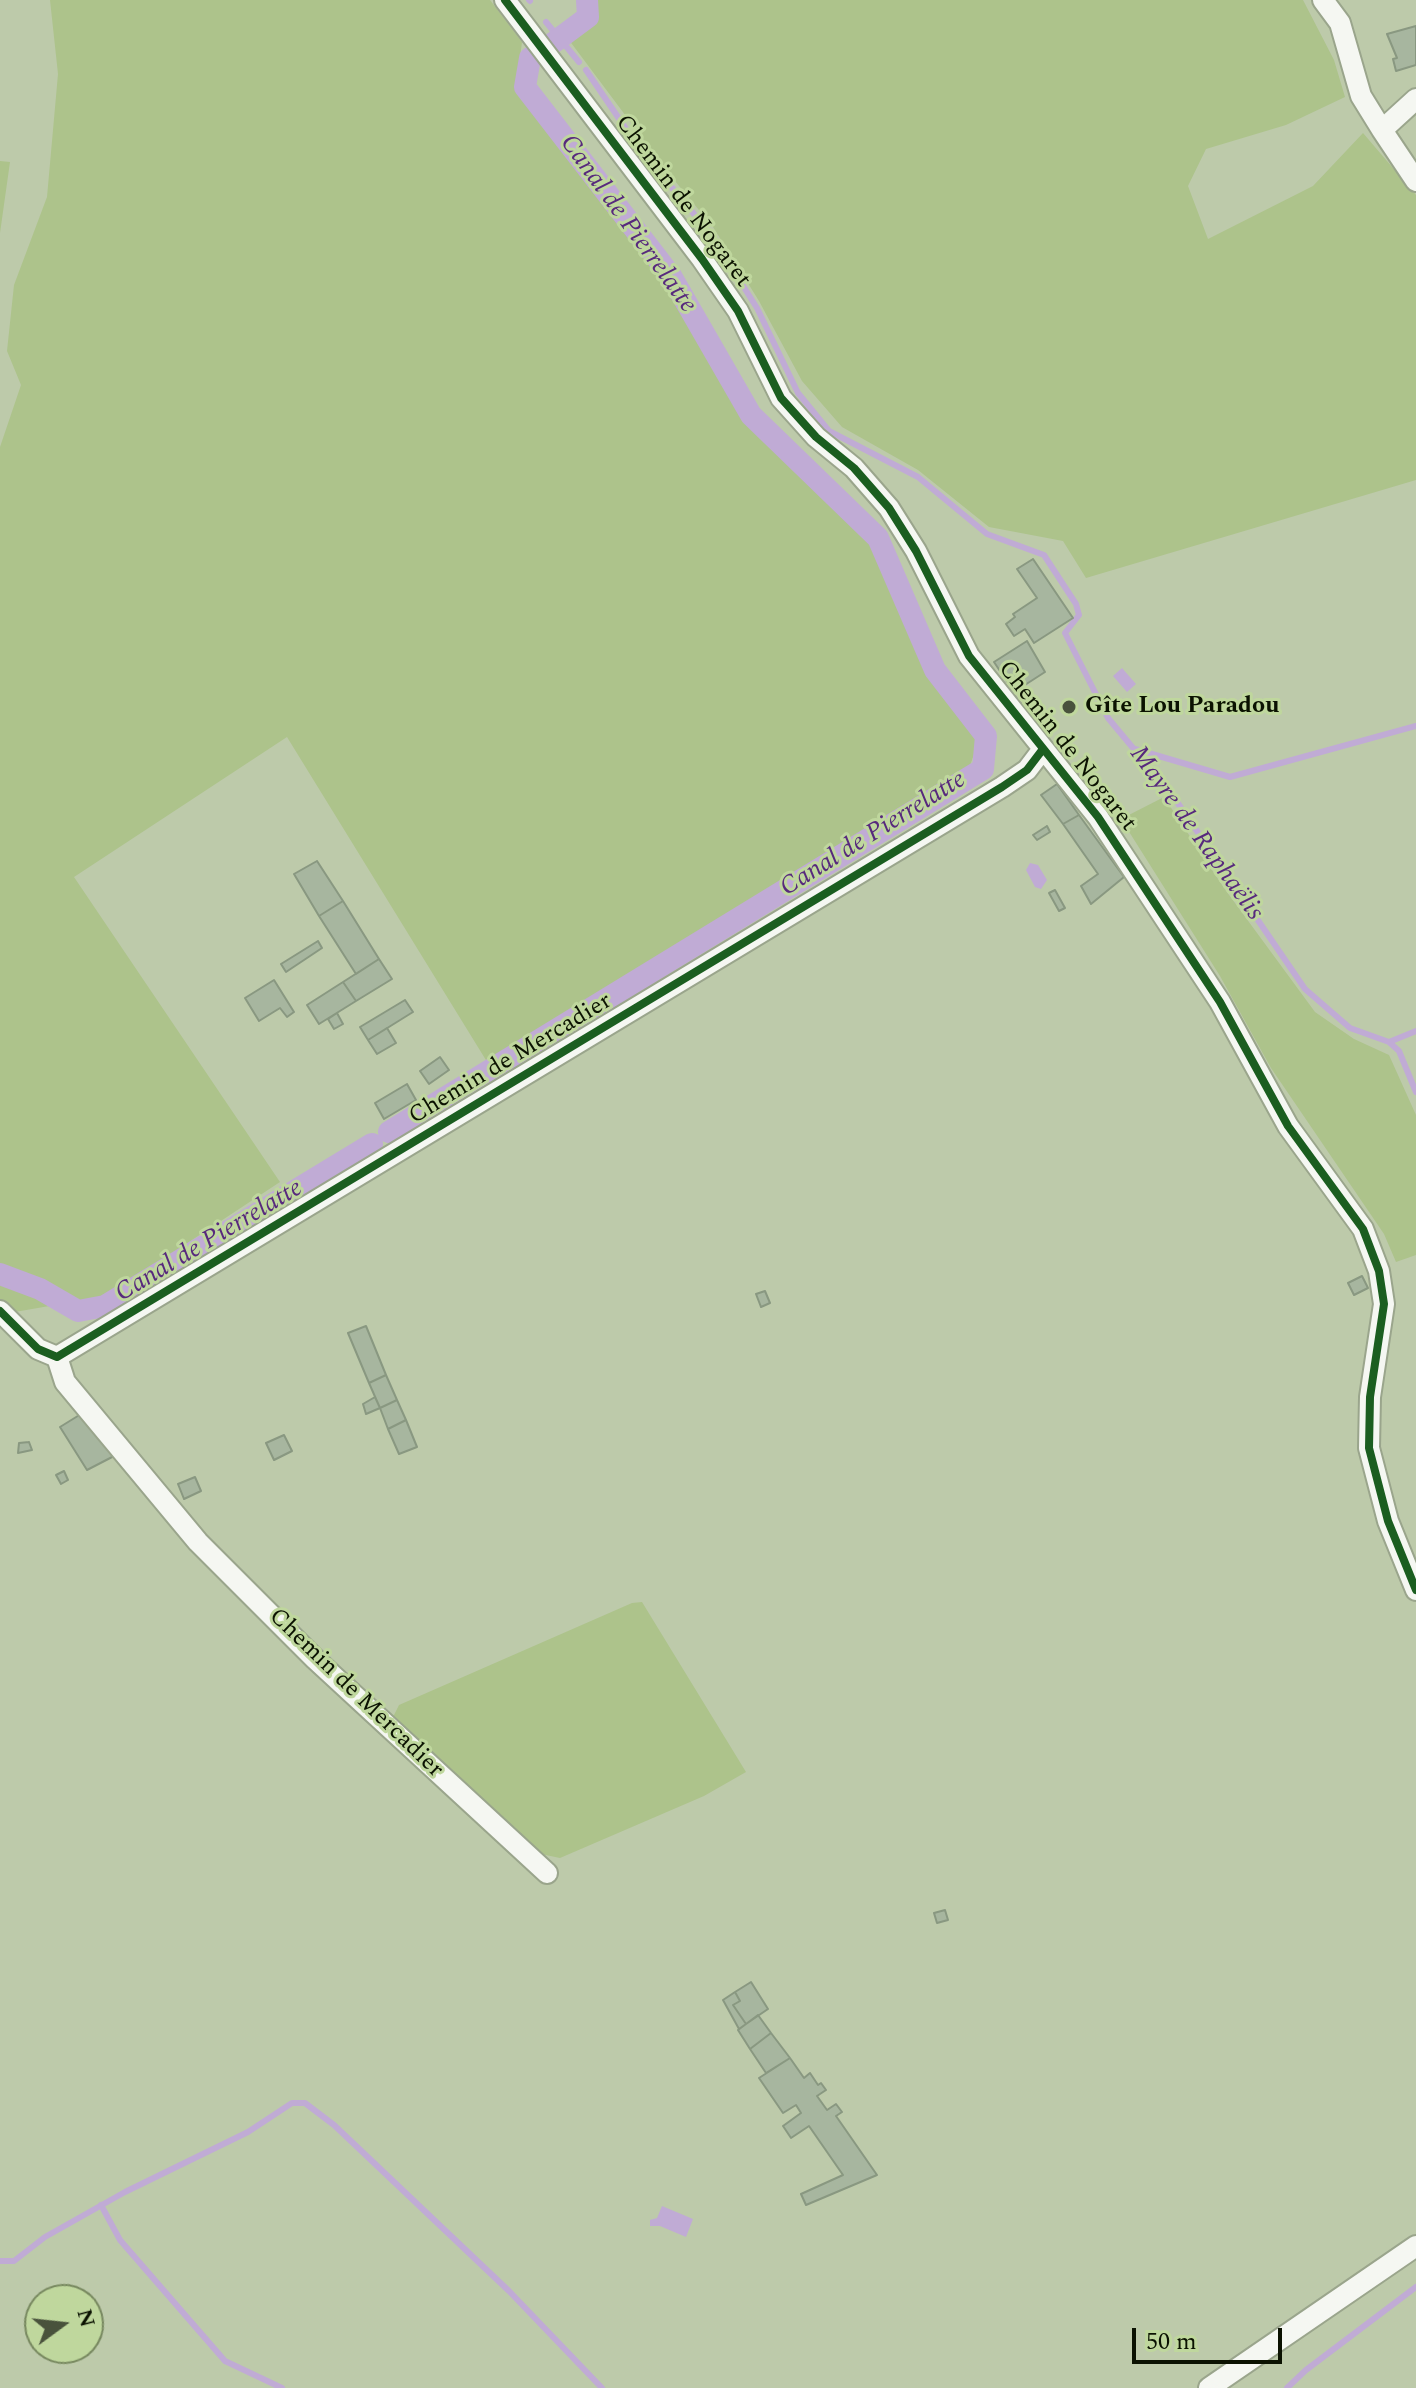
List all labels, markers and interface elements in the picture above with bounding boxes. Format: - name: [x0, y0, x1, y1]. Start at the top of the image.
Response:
- street label: Chemin de Nogaret: [608, 110, 756, 294]
- water label: Canal de Pierrelatte: [552, 130, 702, 320]
- street label: Chemin de Nogaret: [990, 656, 1142, 838]
- place label: Gîte Lou Paradou: [1085, 693, 1279, 721]
- marker: Gîte Lou Paradou: [1060, 698, 1078, 716]
- water label: Mayre de Raphaëlis: [1121, 741, 1269, 927]
- water label: Canal de Pierrelatte: [775, 765, 973, 905]
- street label: Chemin de Mercadier: [404, 988, 618, 1132]
- water label: Canal de Pierrelatte: [111, 1174, 309, 1310]
- street label: Chemin de Mercadier: [262, 1603, 448, 1785]
- north arrow: [24, 2284, 104, 2364]
- text: N: [67, 2305, 104, 2331]
- scale bar: [1136, 2312, 1286, 2362]
- text: 50 m: [1146, 2324, 1197, 2360]

